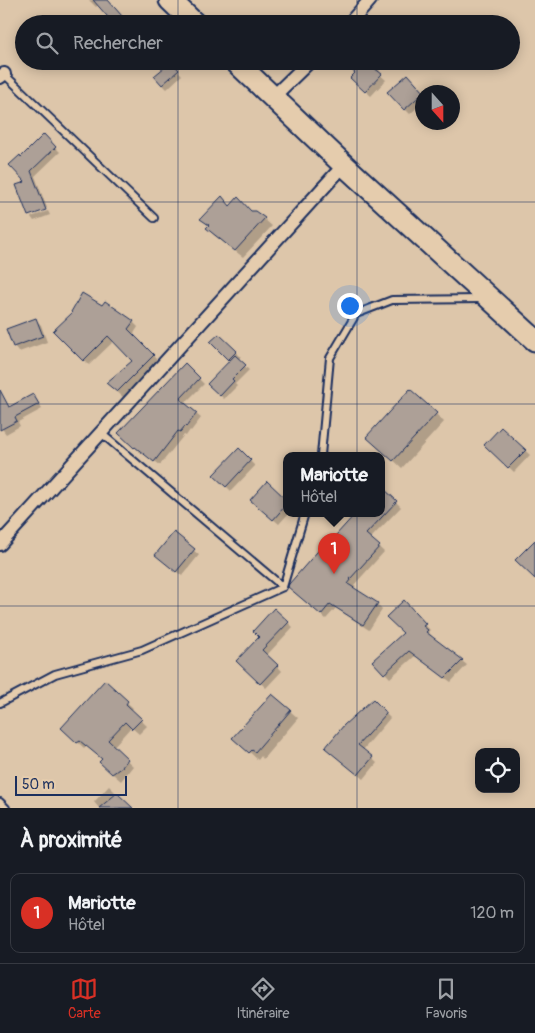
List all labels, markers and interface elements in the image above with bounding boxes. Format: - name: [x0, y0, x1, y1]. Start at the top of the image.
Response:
- search box: [15, 15, 520, 70]
- icon: search: [33, 29, 61, 57]
- text: Rechercher: [73, 31, 163, 55]
- north arrow: [415, 85, 460, 130]
- your location: [337, 293, 363, 319]
- popup: [283, 452, 385, 517]
- text: Mariotte: [300, 463, 368, 487]
- text: Hôtel: [300, 487, 337, 507]
- pin: 1: [318, 533, 350, 574]
- map controls: [475, 748, 520, 793]
- button: locate: [475, 748, 520, 793]
- scale bar: [15, 773, 128, 796]
- text: 50 m: [22, 776, 55, 793]
- text: À proximité: [20, 827, 123, 854]
- text: Mariotte: [68, 891, 136, 915]
- text: 1: [34, 903, 40, 923]
- text: 120 m: [470, 903, 514, 923]
- text: Hôtel: [68, 915, 105, 935]
- tab: Carte: [68, 975, 101, 1022]
- tab: Itinéraire: [237, 975, 289, 1022]
- tab: Favoris: [425, 975, 467, 1022]

